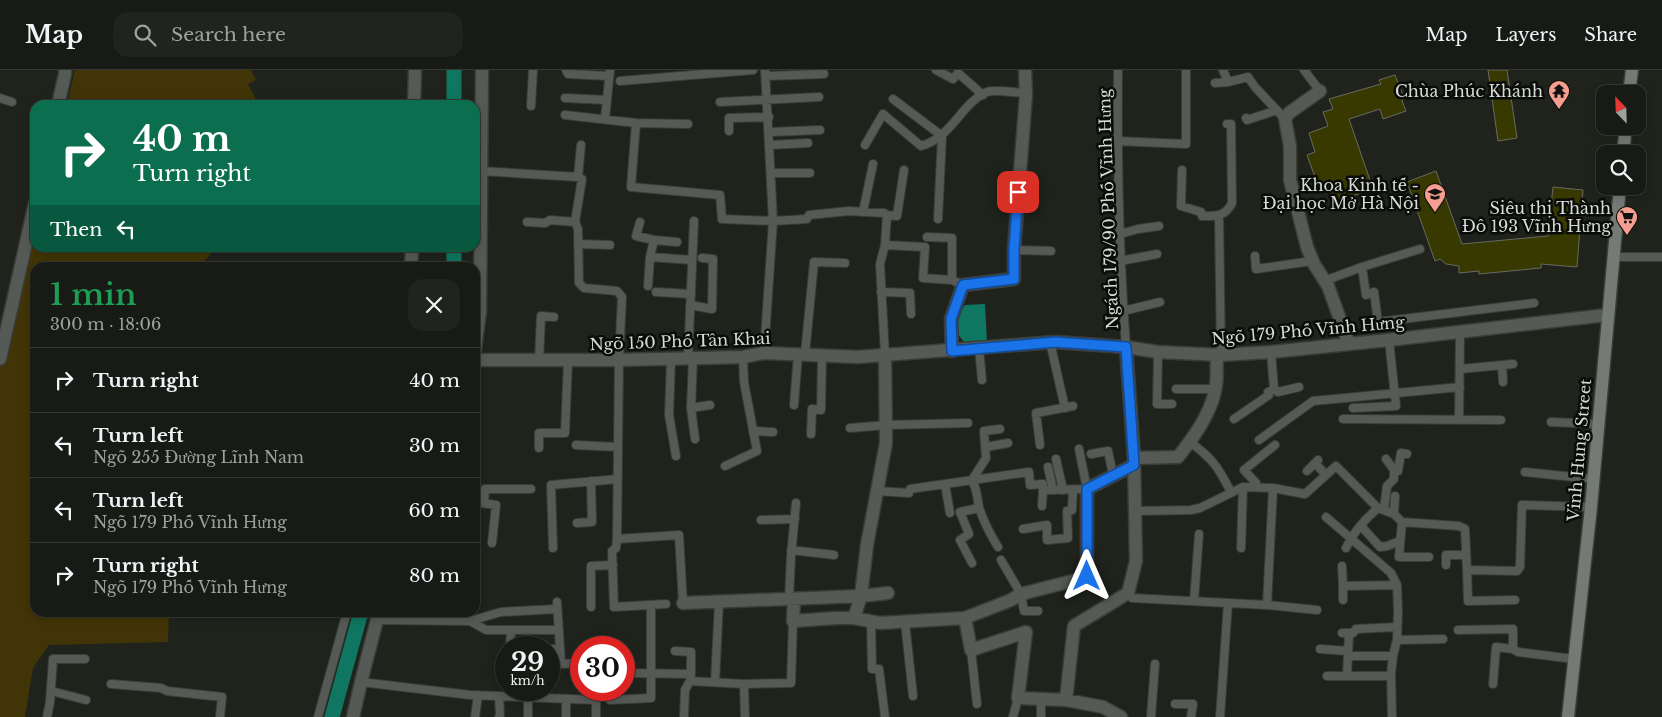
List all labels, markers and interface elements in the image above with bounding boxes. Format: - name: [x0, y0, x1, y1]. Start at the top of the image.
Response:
- search box: [113, 12, 463, 57]
- text: Map: [25, 20, 83, 49]
- icon: search: [131, 21, 159, 49]
- text: Search here: [171, 23, 286, 46]
- text: Map: [1426, 24, 1467, 46]
- text: Layers: [1495, 24, 1556, 46]
- text: Share: [1584, 24, 1637, 46]
- temple icon: Chùa Phúc Khánh: [1547, 79, 1571, 110]
- place label: Chùa Phúc Khánh: [1395, 81, 1543, 101]
- north arrow: [1596, 85, 1646, 135]
- map controls: [1596, 85, 1646, 195]
- street label: Ngách 179/90 Phố Vĩnh Hưng: [1094, 88, 1122, 330]
- text: 40 m: [133, 117, 231, 160]
- icon: right: [50, 120, 115, 185]
- button: search: [1596, 145, 1646, 195]
- text: Turn right: [133, 160, 251, 187]
- pin: [997, 171, 1039, 213]
- place label: Khoa Kinh tế - Đại học Mở Hà Nội: [1262, 175, 1420, 213]
- icon: arrive: [1004, 178, 1032, 206]
- school or university icon: Khoa Kinh tế - Đại học Mở Hà Nội: [1423, 182, 1447, 213]
- place label: Siêu thị Thành Đô 193 Vĩnh Hưng: [1462, 198, 1611, 236]
- supermarket icon: Siêu thị Thành Đô 193 Vĩnh Hưng: [1615, 205, 1639, 236]
- icon: left: [112, 215, 140, 243]
- text: Then: [50, 218, 102, 241]
- text: 1 min: [50, 276, 136, 313]
- button: close: [408, 279, 460, 331]
- street label: Ngõ 179 Phố Vĩnh Hưng: [1211, 312, 1406, 348]
- text: 300 m · 18:06: [50, 314, 161, 334]
- street label: Ngõ 150 Phố Tân Khai: [589, 328, 771, 354]
- icon: right: [50, 366, 78, 394]
- text: Turn right: [93, 369, 199, 392]
- text: 40 m: [409, 369, 460, 392]
- street label: Vinh Hung Street: [1563, 378, 1595, 523]
- text: Turn left: [93, 424, 184, 447]
- icon: left: [50, 431, 78, 459]
- text: 30 m: [409, 434, 460, 457]
- text: Ngõ 255 Đường Lĩnh Nam: [93, 447, 304, 467]
- text: Turn left: [93, 489, 184, 512]
- icon: left: [50, 496, 78, 524]
- text: 60 m: [408, 499, 460, 522]
- text: Ngõ 179 Phố Vĩnh Hưng: [93, 512, 287, 532]
- position arrow: [1060, 549, 1112, 601]
- text: Turn right: [93, 554, 199, 577]
- icon: right: [50, 561, 78, 589]
- text: 80 m: [409, 564, 460, 587]
- text: Ngõ 179 Phố Vĩnh Hưng: [93, 577, 287, 597]
- speed limit sign: 30: [570, 636, 635, 701]
- text: 29: [511, 647, 544, 678]
- text: km/h: [510, 673, 545, 688]

